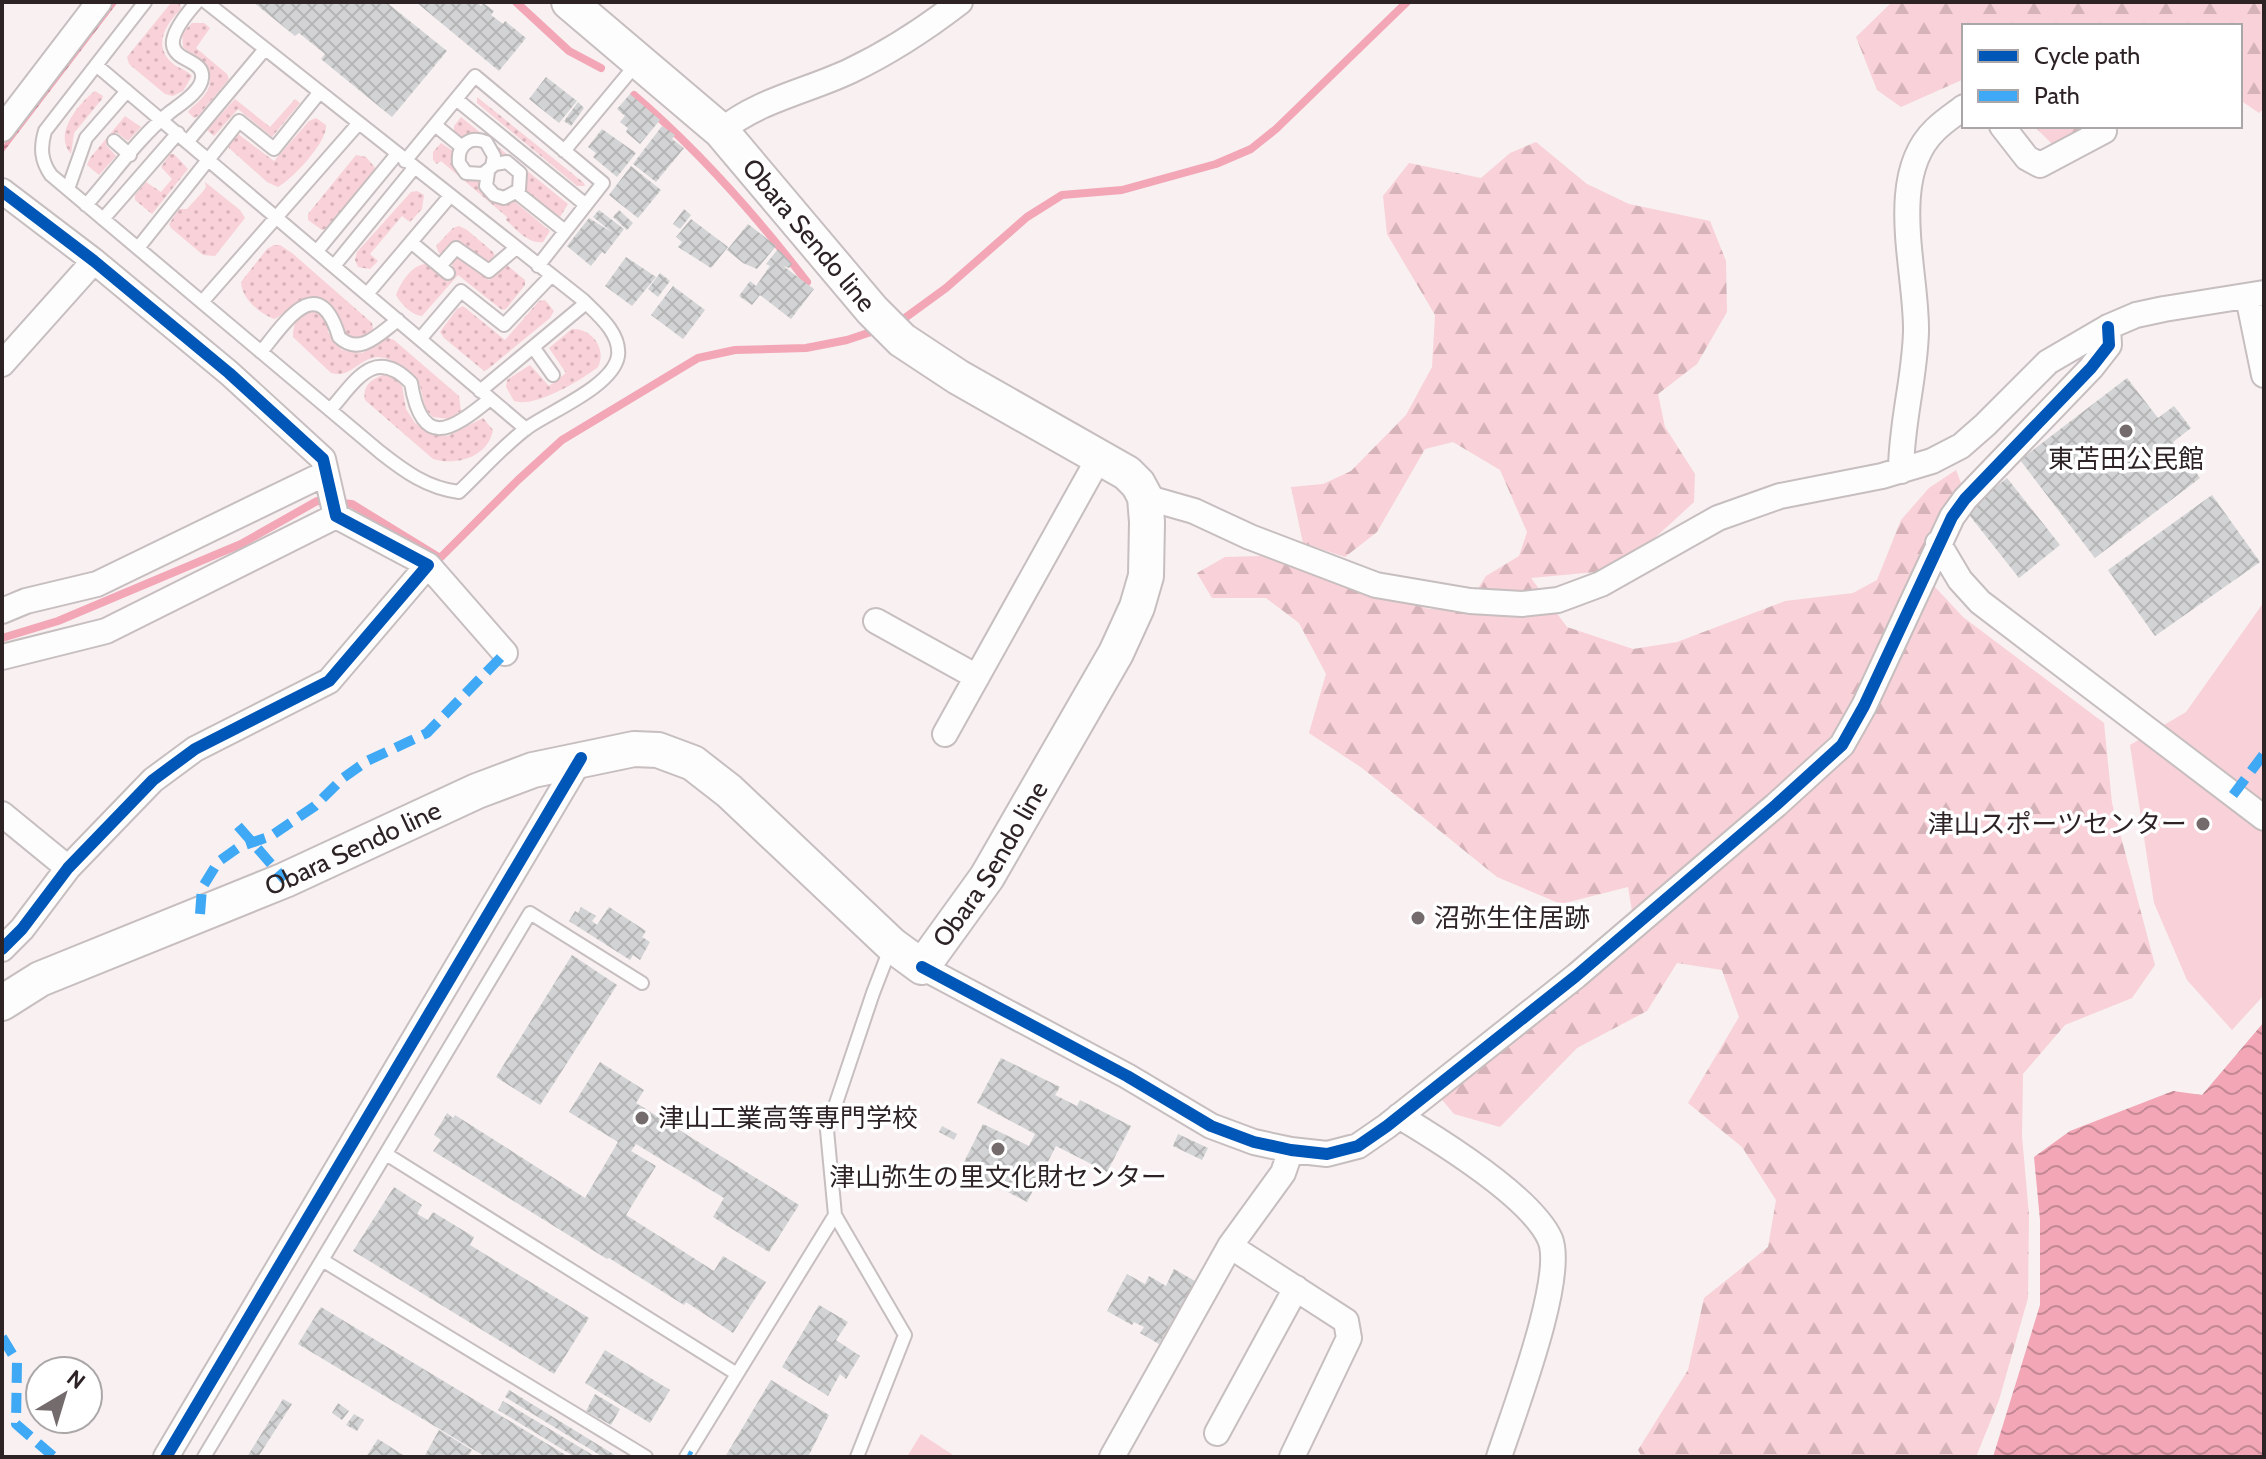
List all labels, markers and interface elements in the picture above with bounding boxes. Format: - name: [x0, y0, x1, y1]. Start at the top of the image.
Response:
- legend: [1962, 24, 2242, 128]
- text: Cycle path: [2034, 41, 2140, 70]
- text: Path: [2034, 81, 2080, 110]
- street label: Obara Sendo line: [736, 152, 882, 318]
- marker: 東苫田公民館: [2117, 422, 2135, 440]
- place label: 東苫田公民館: [2048, 443, 2204, 475]
- street label: Obara Sendo line: [926, 775, 1055, 953]
- street label: Obara Sendo line: [260, 794, 446, 902]
- place label: 津山スポーツセンター: [1928, 808, 2187, 840]
- marker: 津山スポーツセンター: [2194, 815, 2212, 833]
- place label: 沼弥生住居跡: [1434, 902, 1590, 934]
- marker: 沼弥生住居跡: [1409, 909, 1427, 927]
- place label: 津山工業高等専門学校: [658, 1102, 918, 1134]
- marker: 津山工業高等専門学校: [633, 1109, 651, 1127]
- marker: 津山弥生の里文化財センター: [989, 1140, 1007, 1158]
- place label: 津山弥生の里文化財センター: [829, 1161, 1167, 1193]
- north arrow: [24, 1355, 104, 1435]
- text: N: [62, 1364, 90, 1395]

